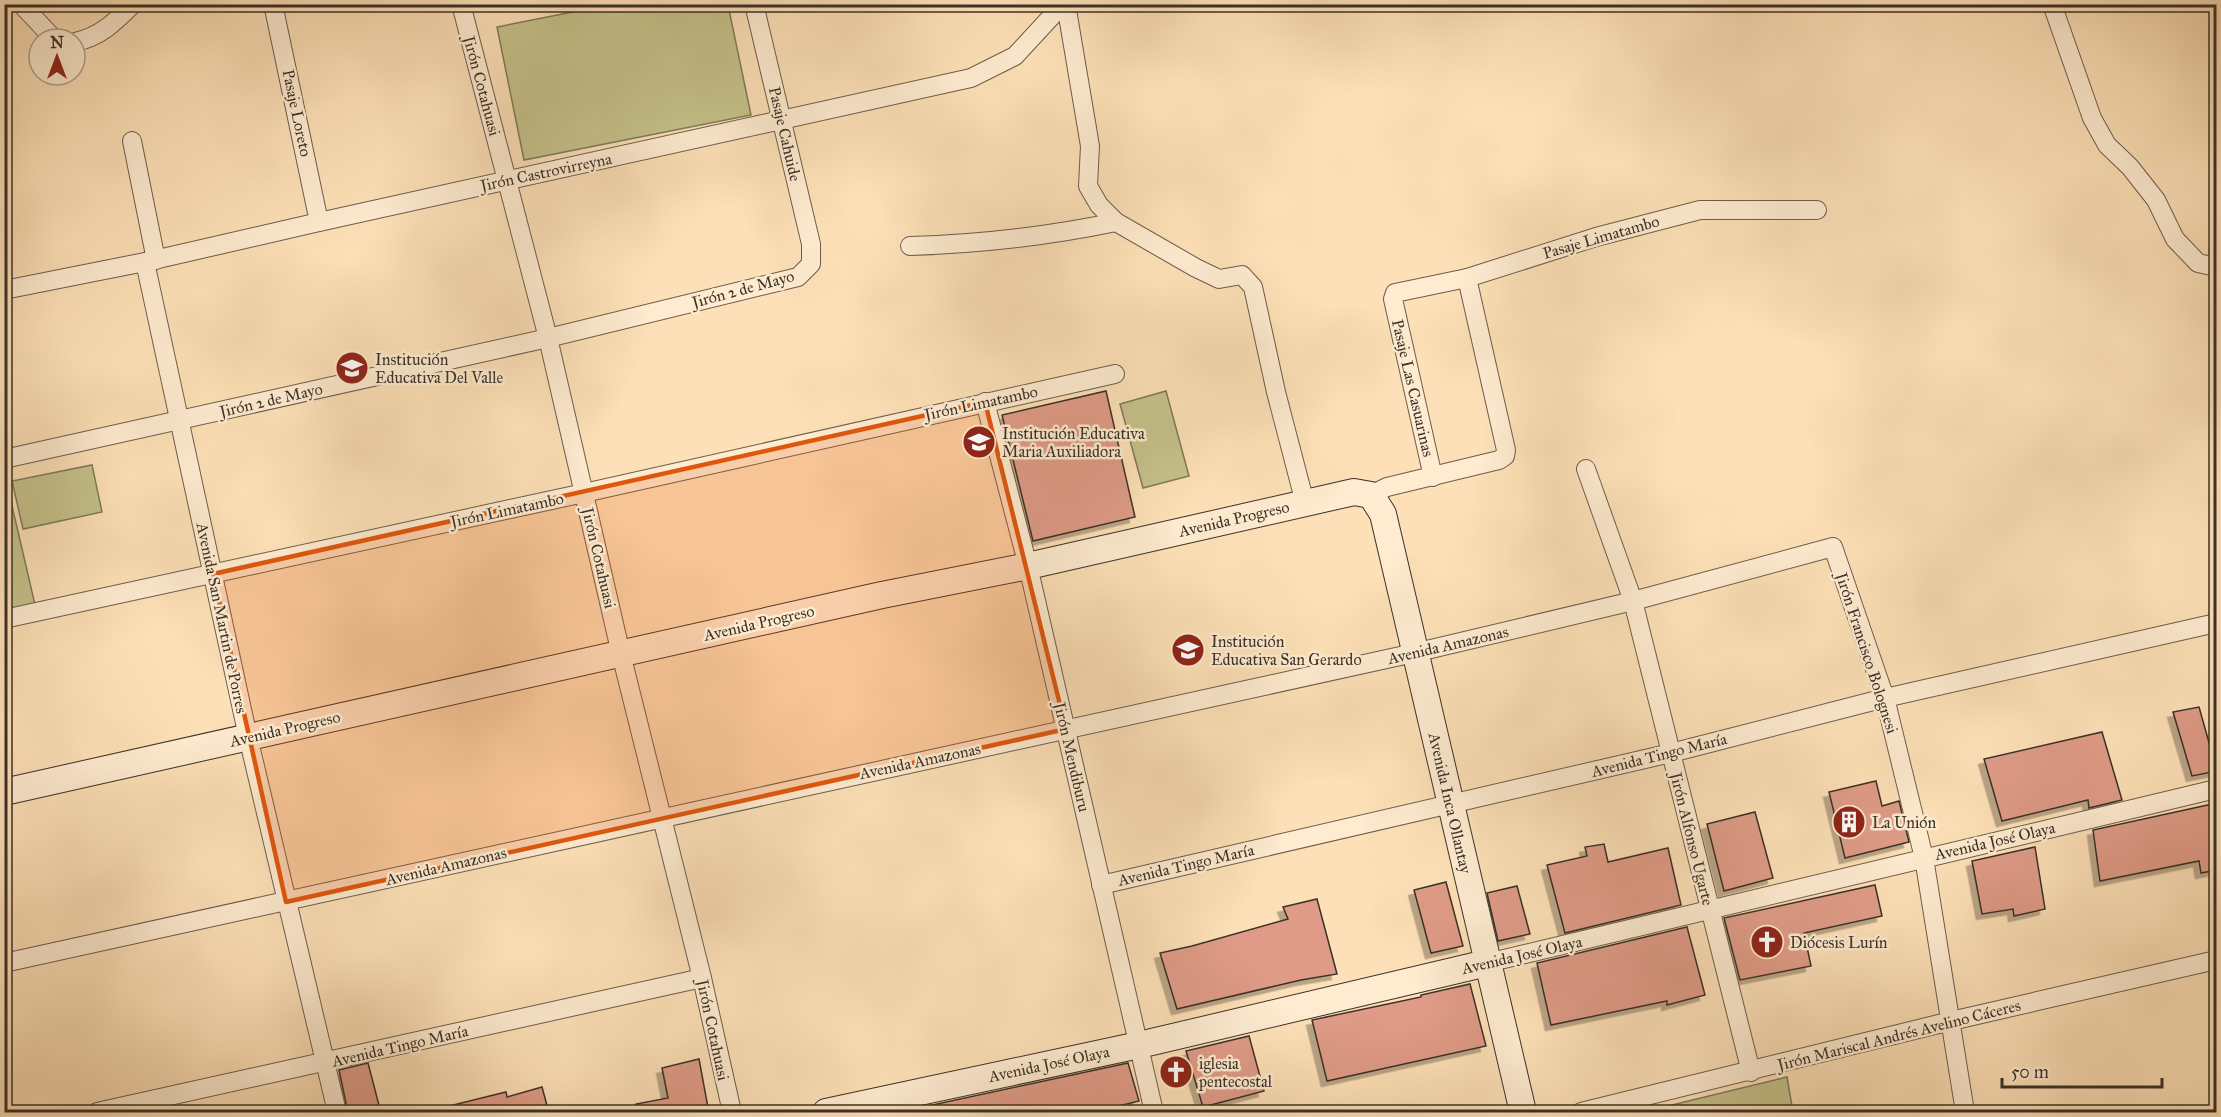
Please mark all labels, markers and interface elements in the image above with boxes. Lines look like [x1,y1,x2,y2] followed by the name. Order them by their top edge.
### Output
[27,27,87,87] north arrow
[458,32,505,139] street label: Jirón Cotahuasi
[50,33,64,52] text: N
[278,68,316,158] street label: Pasaje Loreto
[765,85,805,183] street label: Pasaje Cahuide
[477,149,614,197] street label: Jirón Castrovirreyna
[1541,211,1661,263] street label: Pasaje Limatambo
[688,266,797,313] street label: Jirón 2 de Mayo
[1388,317,1438,459] street label: Pasaje Las Casuarinas
[334,350,370,386] school or university icon: Institución Educativa Del Valle
[375,350,504,387] place label: Institución Educativa Del Valle
[216,379,325,423] street label: Jirón 2 de Mayo
[921,382,1040,426] street label: Jirón Limatambo
[961,424,997,460] school or university icon: Institución Educativa Maria Auxiliadora
[1002,424,1145,461] place label: Institución Educativa Maria Auxiliadora
[447,489,566,533] street label: Jirón Limatambo
[1176,497,1291,542] street label: Avenida Progreso
[577,504,620,611] street label: Jirón Cotahuasi
[192,520,252,715] street label: Avenida San Martin de Porres
[1830,568,1902,737] street label: Jirón Francisco Bolognesi
[701,601,816,646] street label: Avenida Progreso
[1385,622,1510,668] street label: Avenida Amazonas
[1170,632,1206,668] school or university icon: Institución Educativa San Gerardo
[1211,632,1362,669] place label: Institución Educativa San Gerardo
[1049,698,1094,814] street label: Jirón Mendiburu
[227,707,342,752] street label: Avenida Progreso
[1588,729,1729,782] street label: Avenida Tingo María
[1424,730,1476,876] street label: Avenida Inca Ollantay
[857,739,982,783] street label: Avenida Amazonas
[1665,769,1718,908] street label: Jirón Alfonso Ugarte
[1831,804,1867,840] building icon: La Unión
[1872,813,1936,832] place label: La Unión
[1932,818,2058,865] street label: Avenida José Olaya
[1115,840,1256,891] street label: Avenida Tingo María
[383,843,508,889] street label: Avenida Amazonas
[1749,924,1785,960] church icon: Diócesis Lurín
[1459,932,1585,979] street label: Avenida José Olaya
[1790,933,1888,952] place label: Diócesis Lurín
[692,976,733,1083] street label: Jirón Cotahuasi
[1774,996,2023,1076] street label: Jirón Mariscal Andrés Avelino Cáceres
[329,1021,470,1072] street label: Avenida Tingo María
[986,1042,1112,1087] street label: Avenida José Olaya
[2002,1051,2162,1089] scale bar
[1158,1054,1194,1090] church icon: iglesia pentecostal
[1198,1054,1273,1091] place label: iglesia pentecostal
[2011,1061,2049,1083] text: 50 m

